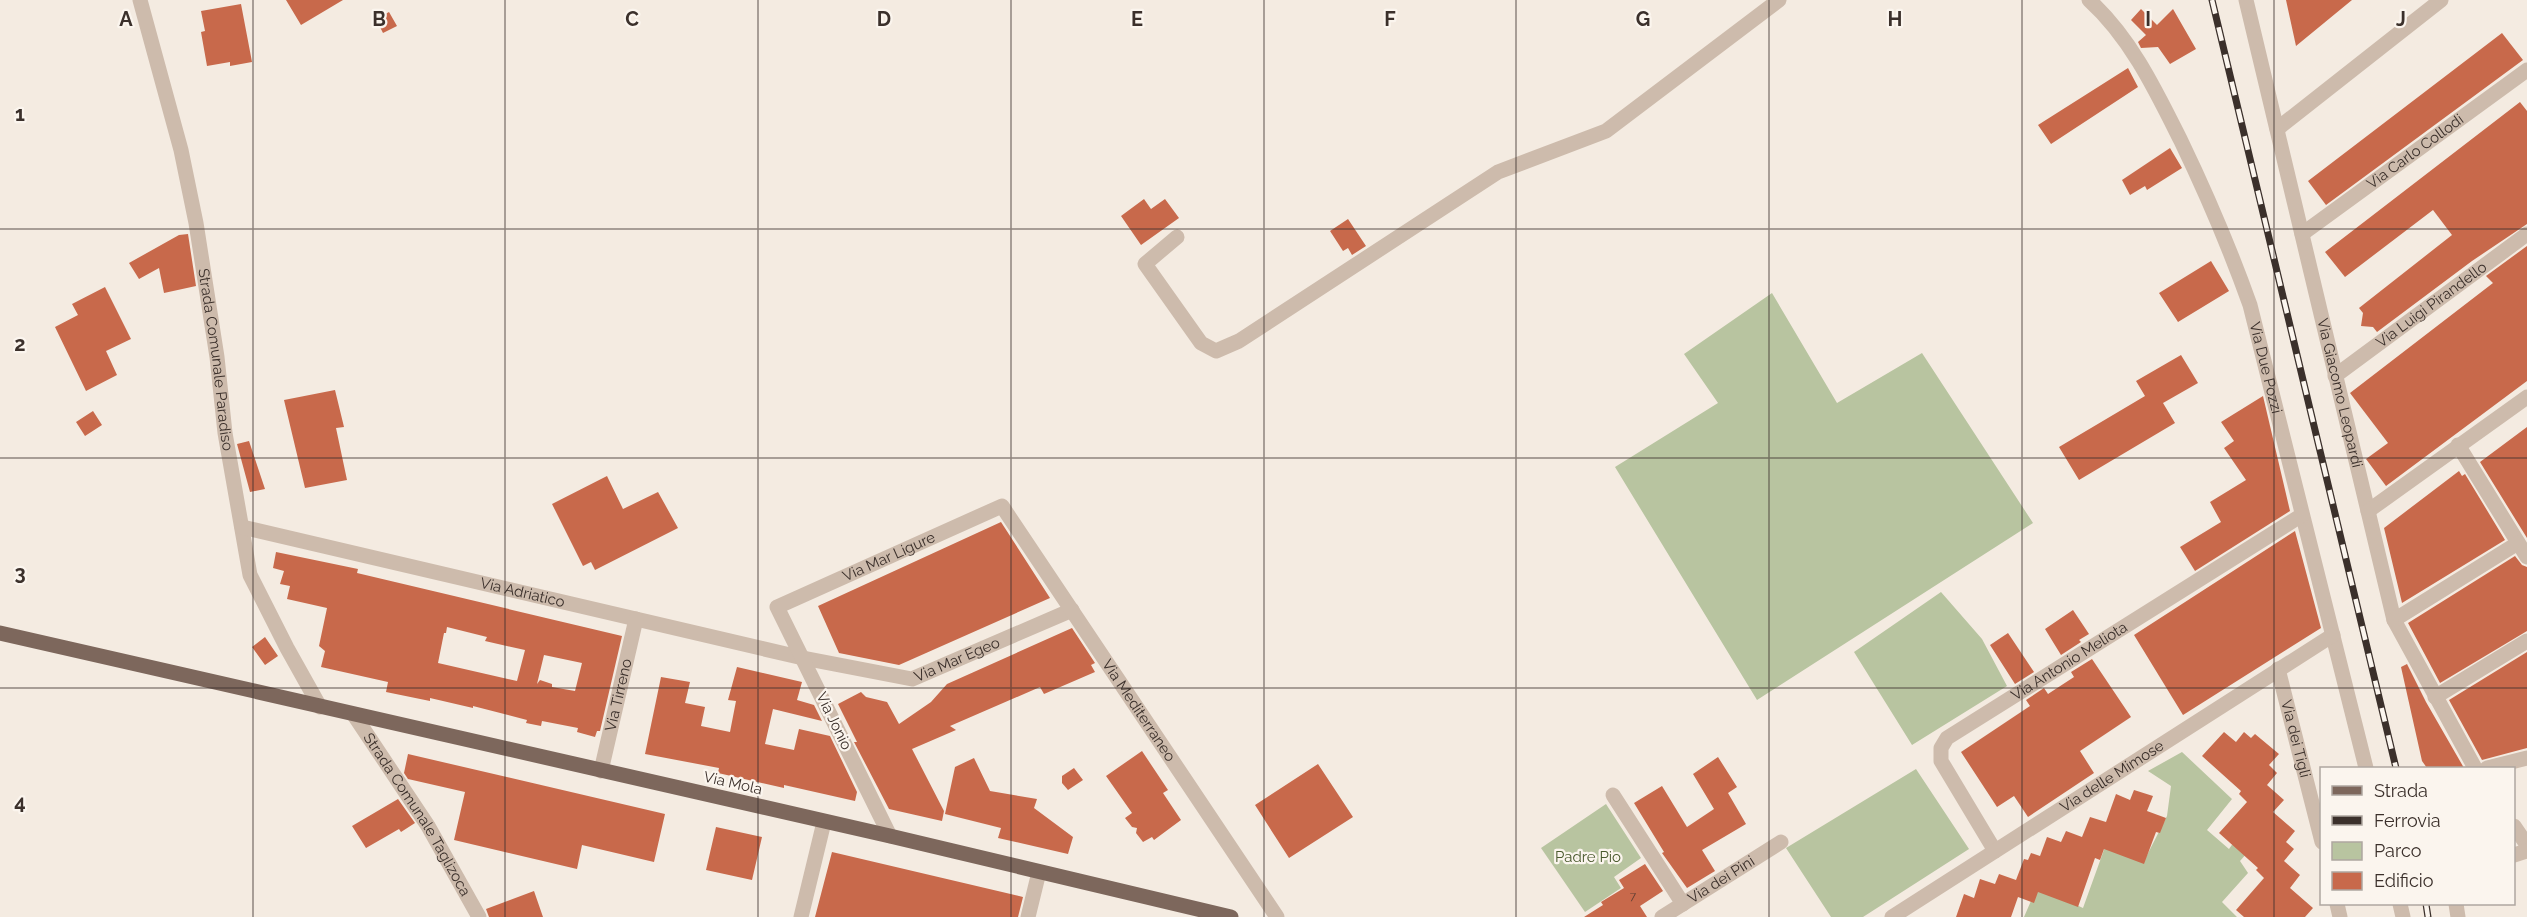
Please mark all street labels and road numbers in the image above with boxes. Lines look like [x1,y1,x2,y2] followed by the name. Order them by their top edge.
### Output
[2363,110,2467,193] street label: Via Carlo Collodi
[2373,258,2490,351] street label: Via Luigi Pirandello
[194,267,237,452] street label: Strada Comunale Paradiso
[2313,317,2366,469] street label: Via Giacomo Leopardi
[2246,320,2286,415] street label: Via Due Pozzi
[840,528,938,585] street label: Via Mar Ligure
[478,574,567,611] street label: Via Adriatico
[2008,618,2131,704] street label: Via Antonio Meliota
[911,633,1003,686] street label: Via Mar Egeo
[1098,656,1179,765] street label: Via Mediterraneo
[601,657,636,733] street label: Via Tirreno
[812,689,856,753] street label: Via Jonio
[2277,698,2314,779] street label: Via dei Tigli
[360,730,475,899] street label: Strada Comunale Taglizoca
[2057,736,2167,816] street label: Via delle Mimose
[702,768,764,798] street label: Via Mola
[1685,852,1758,907] street label: Via dei Pini

